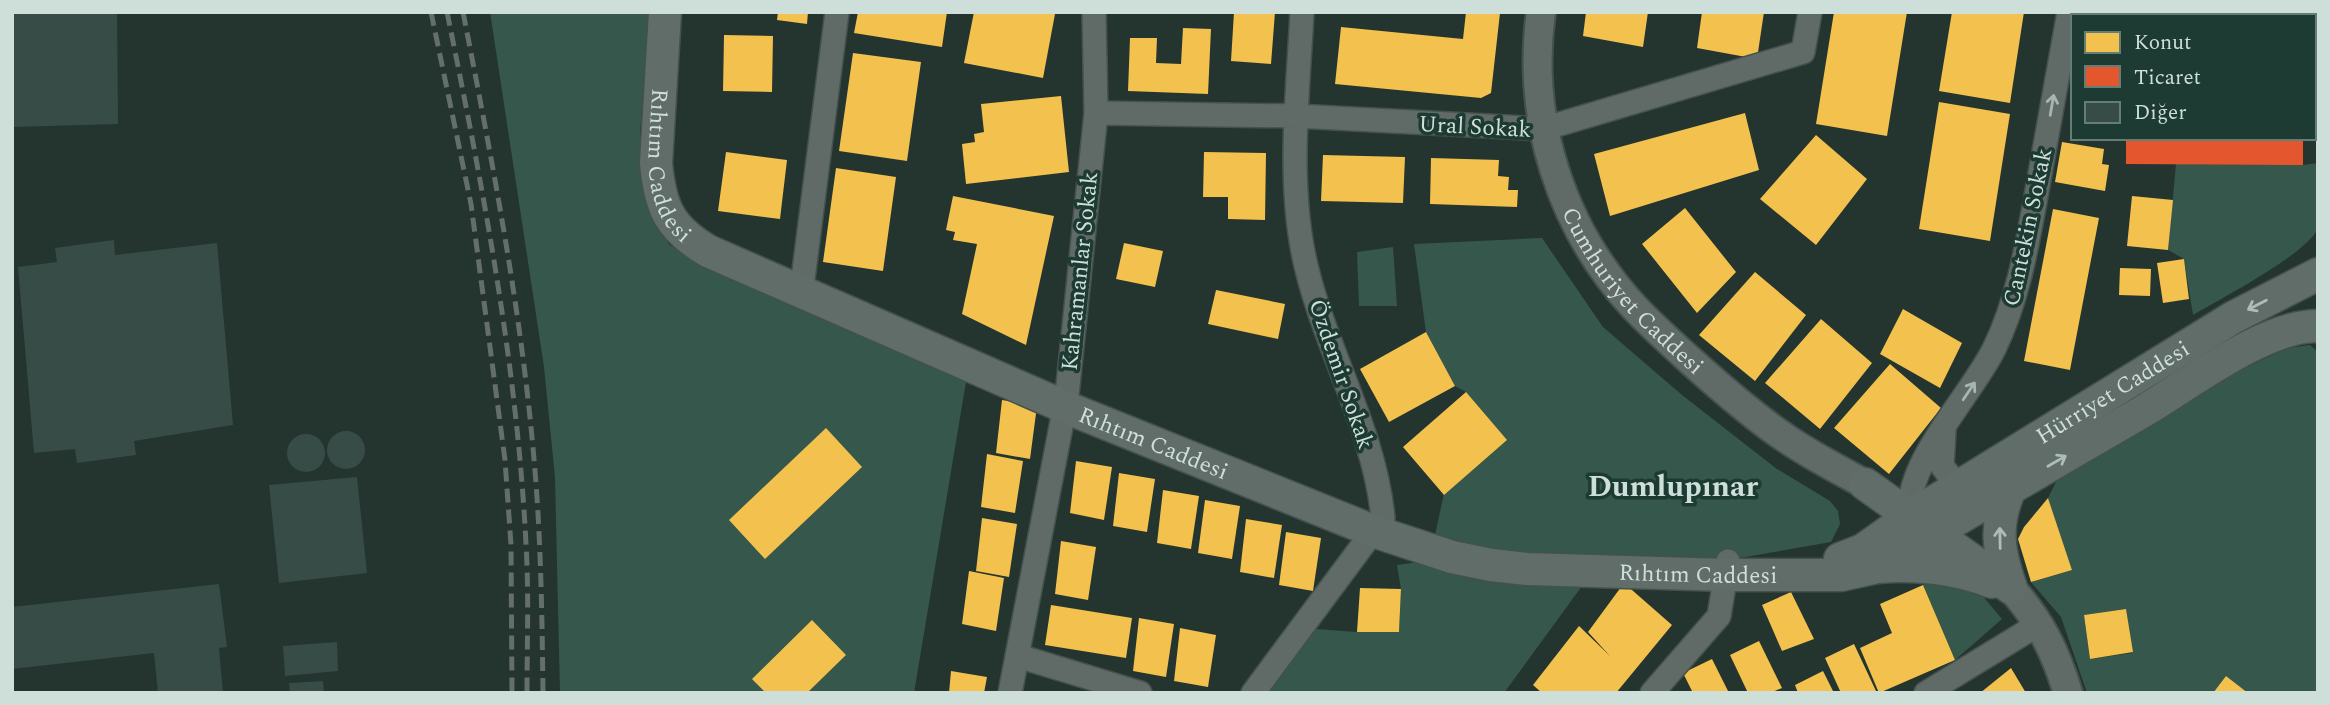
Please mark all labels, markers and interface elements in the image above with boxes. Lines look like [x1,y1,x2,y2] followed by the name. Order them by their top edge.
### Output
[2071,14,2316,140] legend
[2134,27,2191,59] text: Konut
[2134,62,2201,94] text: Ticaret
[637,87,699,252] street label: Rıhtım Caddesi
[2046,94,2060,117] one-way arrow
[2134,97,2187,129] text: Diğer
[1418,107,1532,148] street label: Ural Sokak
[1995,145,2062,310] street label: Cantekin Sokak
[1053,170,1108,372] street label: Kahramanlar Sokak
[1552,202,1711,384] street label: Cumhuriyet Caddesi
[1299,295,1383,454] street label: Özdemir Sokak
[2247,299,2268,312] one-way arrow
[2029,332,2197,454] street label: Hürriyet Caddesi
[1962,382,1976,402] one-way arrow
[1073,398,1233,490] street label: Rıhtım Caddesi
[2047,454,2067,468] one-way arrow
[1588,464,1759,510] district label: Dumlupınar
[1993,527,2006,550] one-way arrow
[1618,556,1777,594] street label: Rıhtım Caddesi

